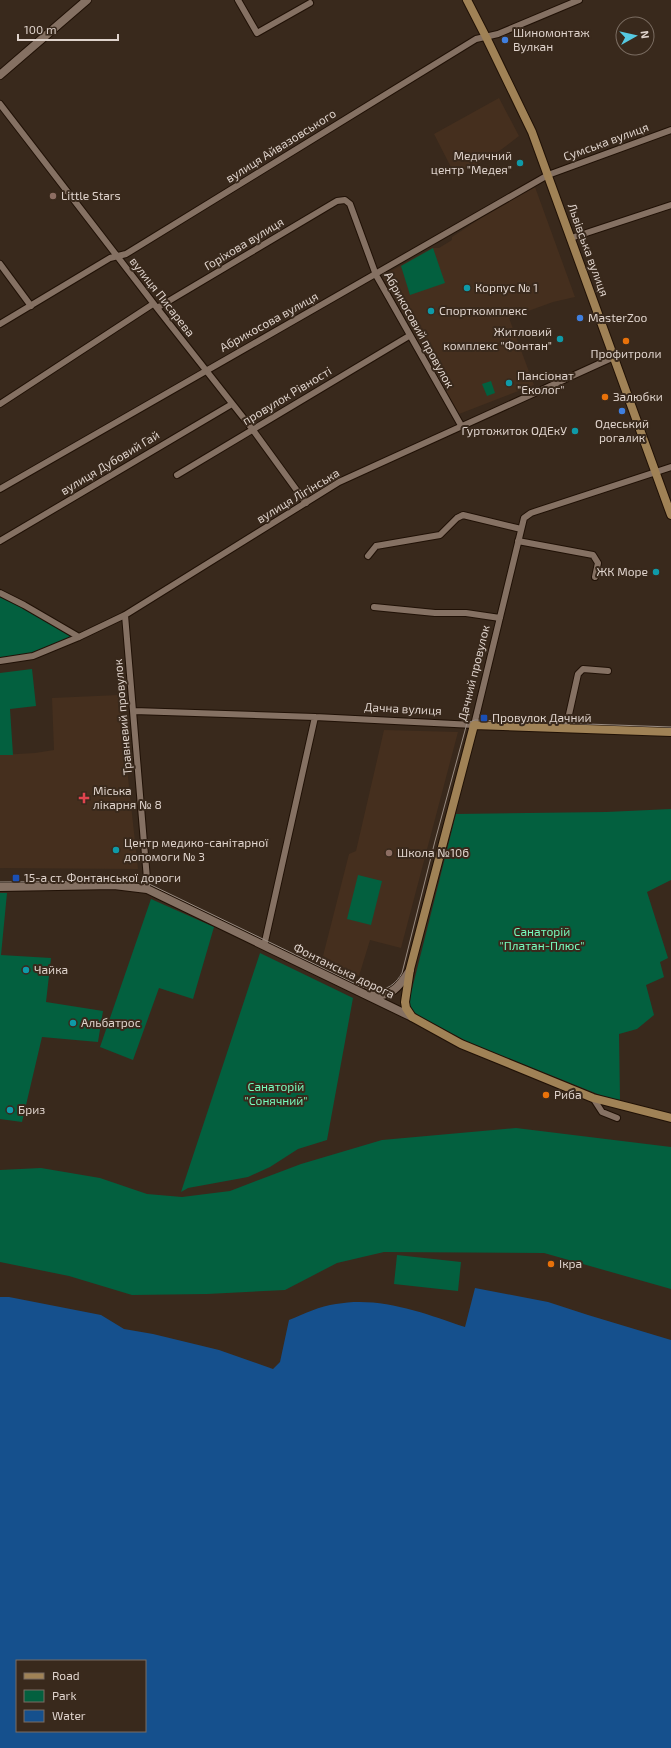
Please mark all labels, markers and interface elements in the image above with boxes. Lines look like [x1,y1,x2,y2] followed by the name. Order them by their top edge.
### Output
[18,16,118,42] scale bar
[615,16,655,56] north arrow
[24,22,56,36] text: 100 m
[513,25,590,54] place label: Шиномонтаж Вулкан
[638,30,652,39] text: N
[500,35,510,45] marker: Шиномонтаж Вулкан
[223,105,339,186] street label: вулиця Айвазовського
[561,119,651,164] street label: Сумська вулиця
[431,148,512,176] place label: Медичний центр "Медея"
[515,158,525,168] marker: Медичний центр "Медея"
[61,188,121,202] place label: Little Stars
[48,191,58,201] marker: Little Stars
[565,201,612,298] street label: Львівська вулиця
[201,214,286,273] street label: Горіхова вулиця
[127,254,198,340] street label: вулиця Писарева
[381,269,458,391] street label: Абрикосовий провулок
[475,280,538,295] place label: Корпус № 1
[462,283,472,293] marker: Корпус № 1
[217,288,321,355] street label: Абрикосова вулиця
[439,303,527,317] place label: Спорткомплекс
[426,306,436,316] marker: Спорткомплекс
[588,310,648,324] place label: MasterZoo
[575,313,585,323] marker: MasterZoo
[443,324,552,352] place label: Житловий комплекс "Фонтан"
[555,334,565,344] marker: Житловий комплекс "Фонтан"
[621,336,631,346] marker: Профитроли
[591,346,661,360] place label: Профитроли
[239,363,334,428] street label: провулок Рівності
[517,368,574,396] place label: Пансіонат "Еколог"
[504,378,514,388] marker: Пансіонат "Еколог"
[613,389,663,403] place label: Залюбки
[600,392,610,402] marker: Залюбки
[617,406,627,416] marker: Одеський рогалик
[595,416,649,444] place label: Одеський рогалик
[462,423,567,438] place label: Гуртожиток ОДЕкУ
[570,426,580,436] marker: Гуртожиток ОДЕкУ
[57,427,162,498] street label: вулиця Дубовий Гай
[254,465,342,526] street label: вулиця Лігінська
[596,564,648,578] place label: ЖК Море
[651,567,661,577] marker: ЖК Море
[454,623,493,722] street label: Дачний провулок
[110,658,135,776] street label: Травневий провулок
[364,699,442,718] street label: Дачна вулиця
[492,710,592,725] place label: Провулок Дачний
[479,713,489,723] marker: Провулок Дачний
[93,783,162,811] place label: Міська лікарня № 8
[78,792,90,804] marker: Міська лікарня № 8
[124,835,269,863] place label: Центр медико-санітарної допомоги № 3
[111,845,121,855] marker: Центр медико-санітарної допомоги № 3
[397,845,469,859] place label: Школа №106
[384,848,394,858] marker: Школа №106
[24,870,181,884] place label: 15-а ст. Фонтанської дороги
[11,873,21,883] marker: 15-а ст. Фонтанської дороги
[500,924,584,952] park label: Санаторій "Платан-Плюс"
[292,940,397,1001] street label: Фонтанська дорога
[34,962,68,976] place label: Чайка
[21,965,31,975] marker: Чайка
[81,1015,141,1029] place label: Альбатрос
[68,1018,78,1028] marker: Альбатрос
[245,1079,307,1107] park label: Санаторій "Сонячний"
[554,1087,582,1101] place label: Риба
[541,1090,551,1100] marker: Риба
[18,1102,45,1116] place label: Бриз
[5,1105,15,1115] marker: Бриз
[559,1256,582,1270] place label: Ікра
[546,1259,556,1269] marker: Ікра
[16,1660,146,1732] legend
[52,1668,80,1682] text: Road
[52,1688,77,1702] text: Park
[52,1708,86,1722] text: Water

